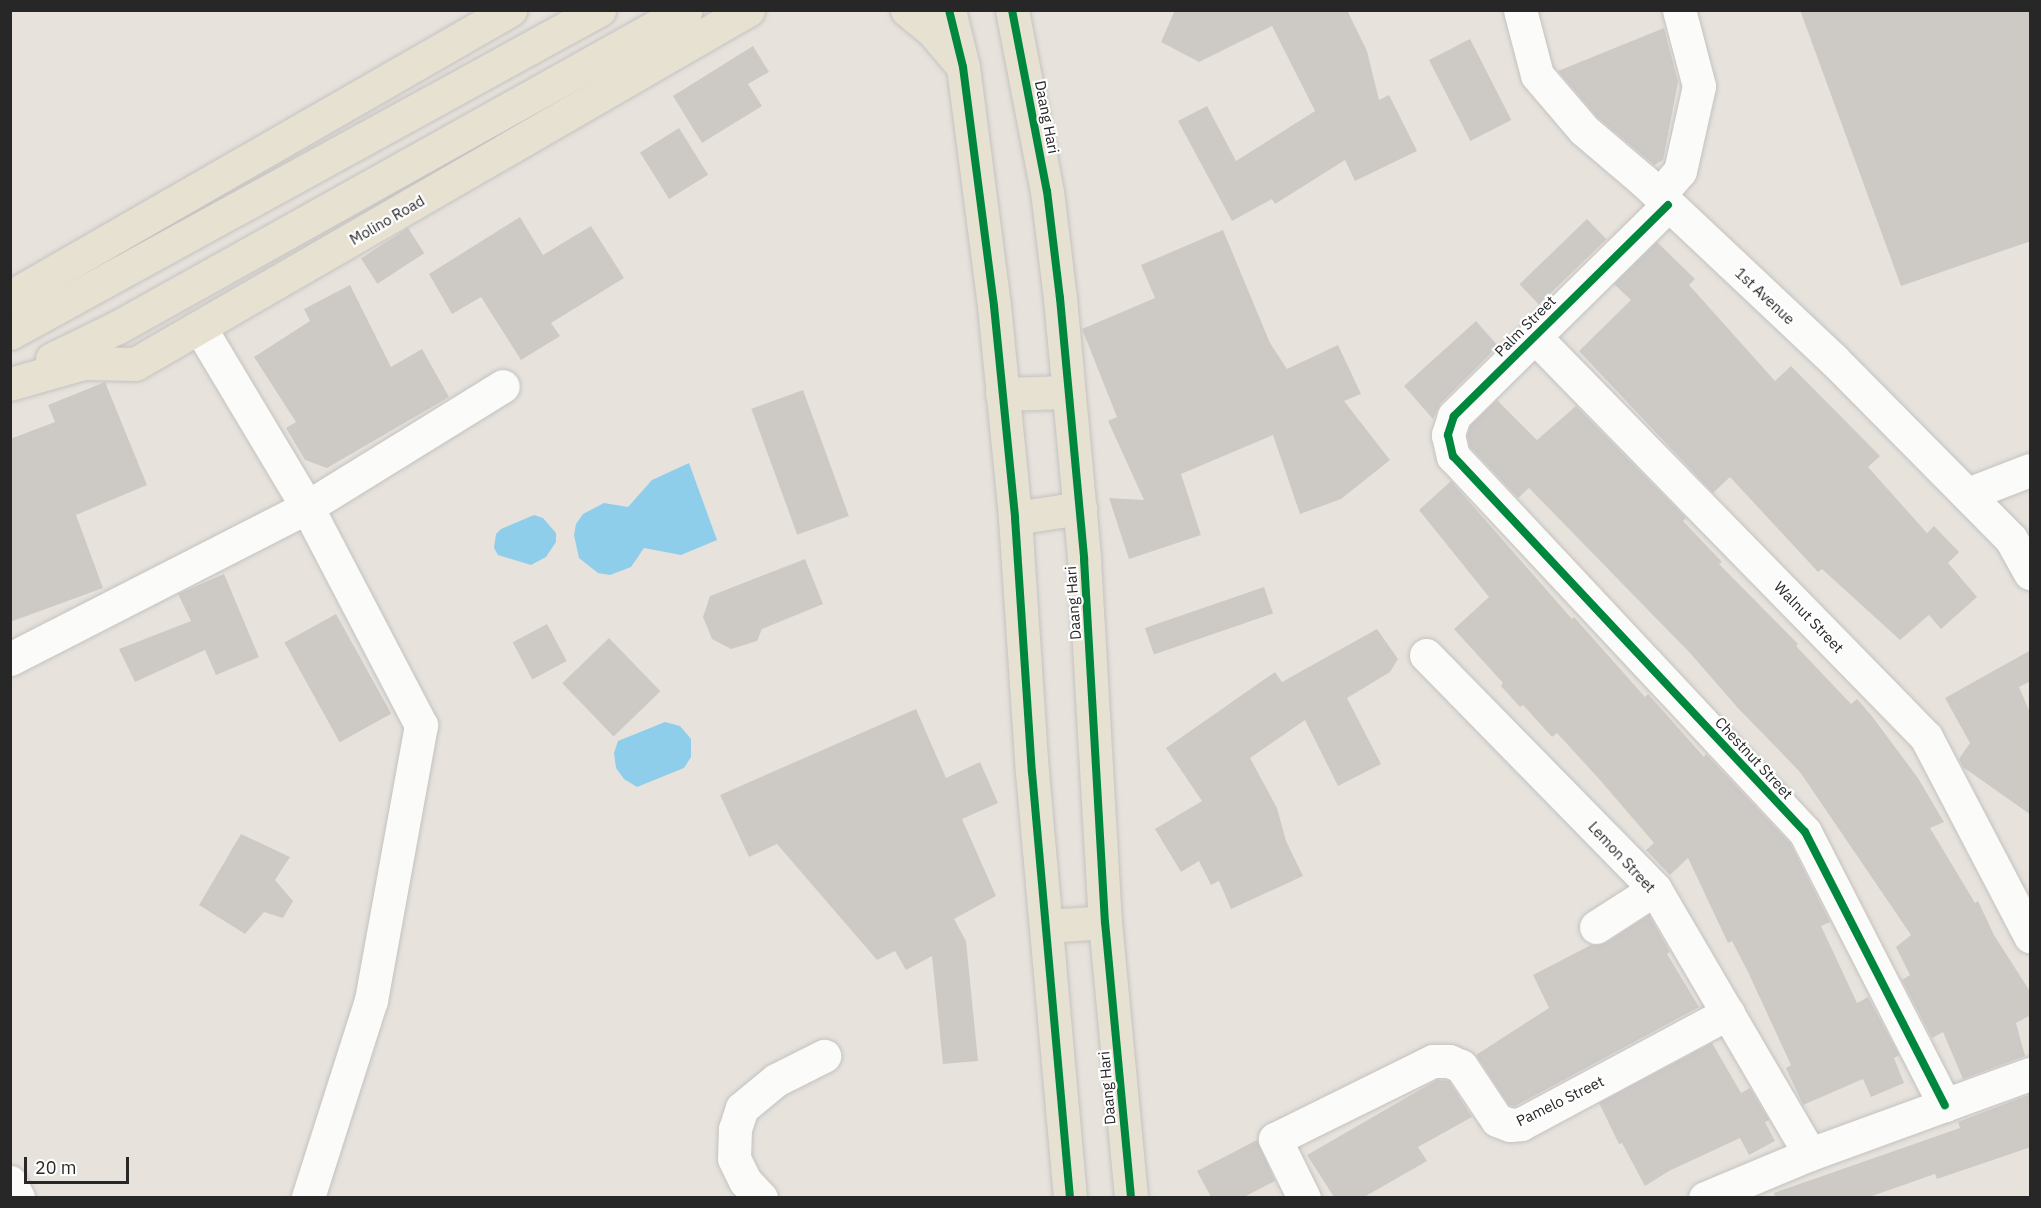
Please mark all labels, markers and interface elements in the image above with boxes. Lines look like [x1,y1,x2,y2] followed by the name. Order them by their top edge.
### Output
[1031,79,1063,155] street label: Daang Hari
[346,191,428,249] street label: Molino Road
[1731,264,1799,328] street label: 1st Avenue
[1491,292,1559,360] street label: Palm Street
[1061,565,1085,641] street label: Daang Hari
[1770,578,1848,656] street label: Walnut Street
[1711,713,1797,803] street label: Chestnut Street
[1585,818,1659,896] street label: Lemon Street
[1095,1050,1119,1126] street label: Daang Hari
[1513,1072,1607,1130] street label: Pamelo Street
[27,1145,132,1183] scale bar
[35,1156,77,1179] text: 20 m

